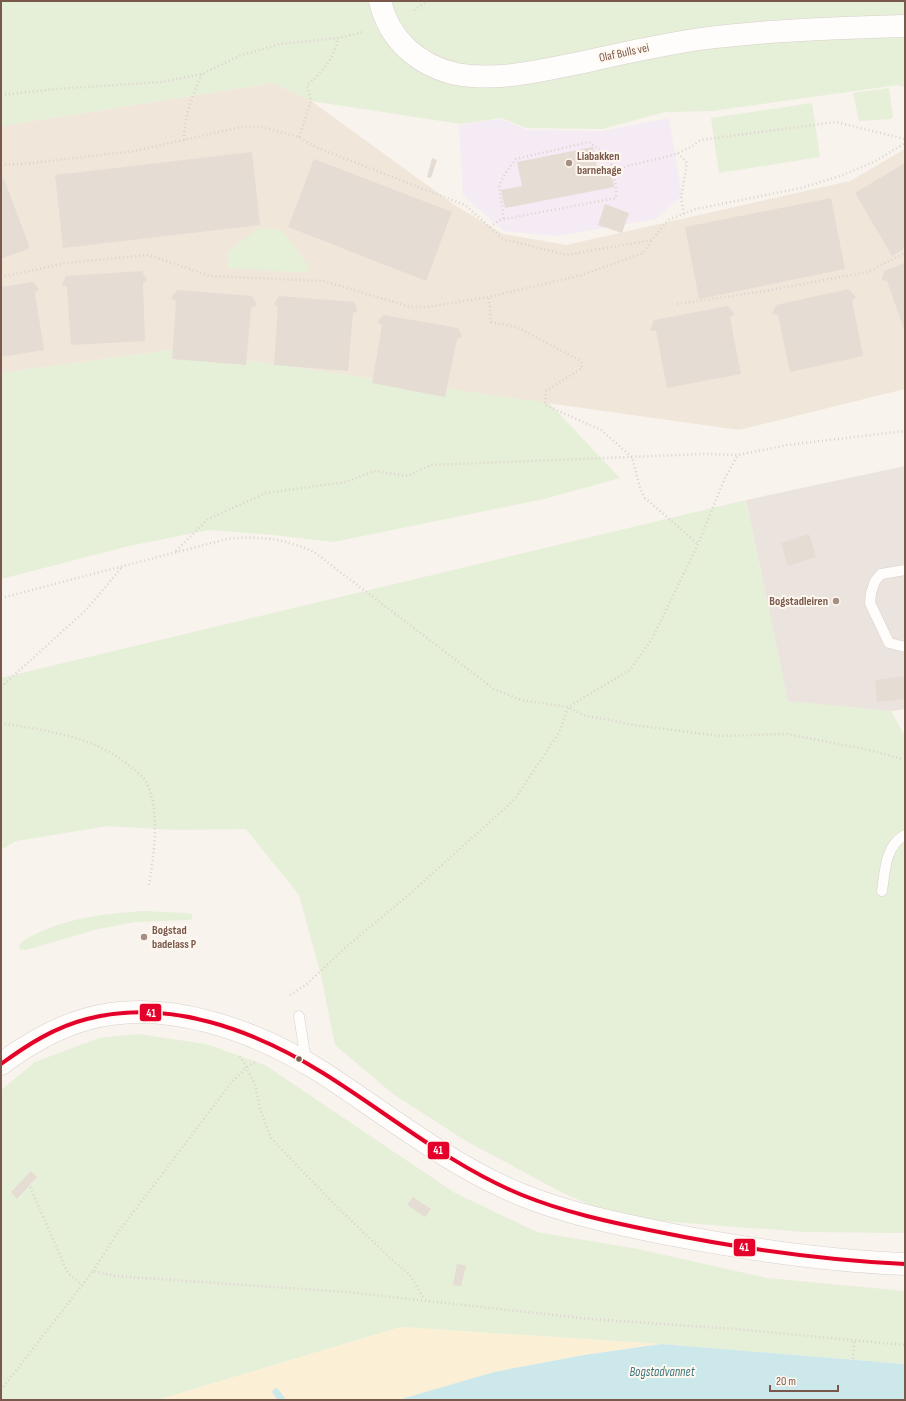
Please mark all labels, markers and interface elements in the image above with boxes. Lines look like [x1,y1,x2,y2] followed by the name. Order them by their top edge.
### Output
[598,40,650,66] street label: Olaf Bulls vei
[577,149,622,178] place label: Liabakken barnehage
[564,158,574,168] marker: Liabakken barnehage
[769,594,828,609] place label: Bogstadleiren
[831,596,841,606] marker: Bogstadleiren
[152,923,197,952] place label: Bogstad badelass P
[139,932,149,942] marker: Bogstad badelass P
[139,1003,162,1022] line badge: 41
[146,1007,156,1020] text: 41
[294,1054,304,1064] unlabelled marker
[427,1141,450,1160] line badge: 41
[433,1144,443,1157] text: 41
[733,1238,756,1257] line badge: 41
[739,1241,749,1254] text: 41
[629,1364,696,1380] water label: Bogstadvannet
[770,1367,838,1393] scale bar
[776,1374,796,1389] text: 20 m

